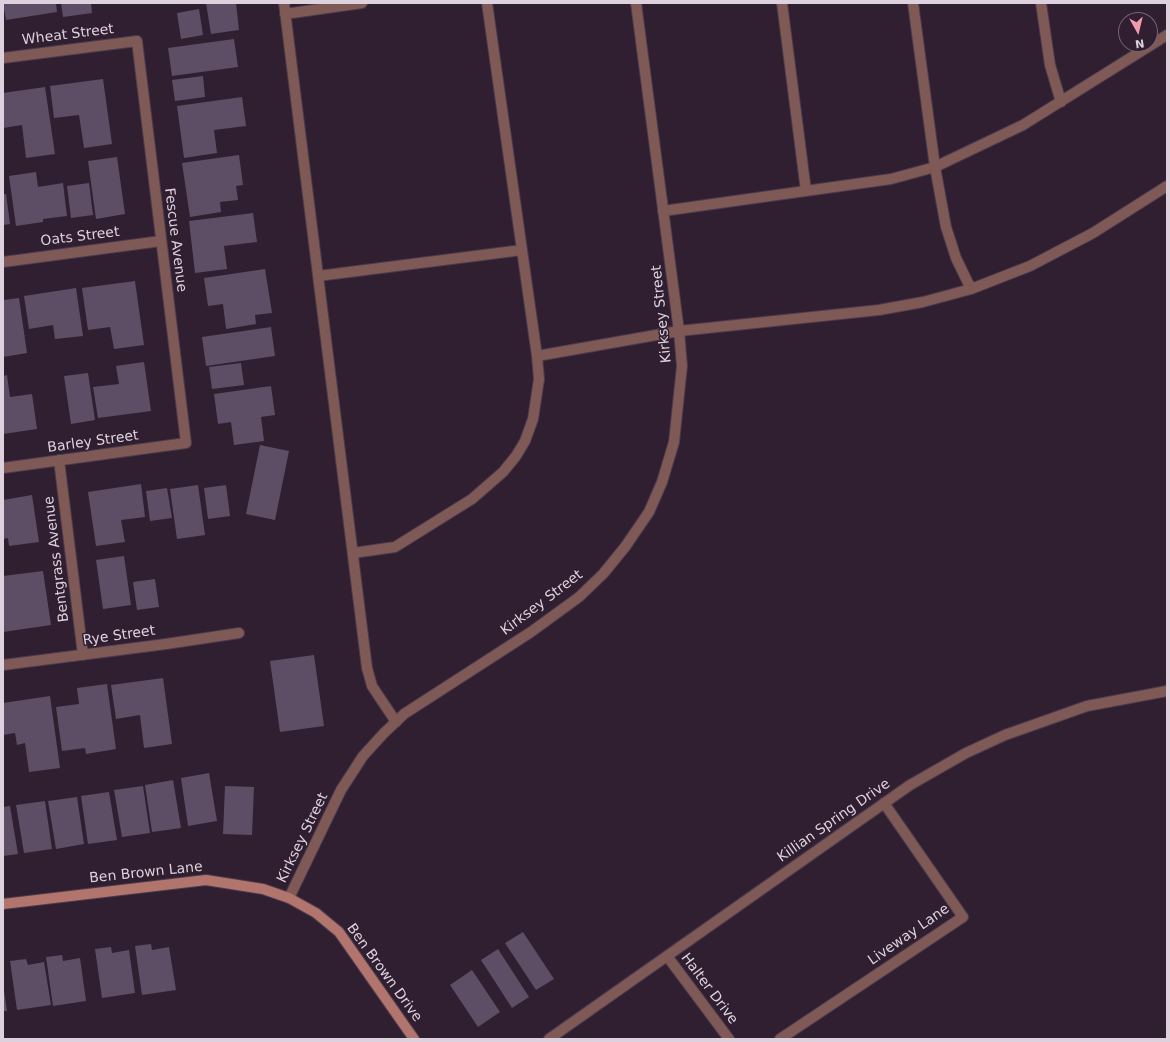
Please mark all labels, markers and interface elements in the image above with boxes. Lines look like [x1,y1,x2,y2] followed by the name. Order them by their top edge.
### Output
[1118,12,1158,52] north arrow
[21,21,115,49] street label: Wheat Street
[1134,36,1145,50] text: N
[160,187,190,293] street label: Fescue Avenue
[40,224,120,250] street label: Oats Street
[649,264,675,364] street label: Kirksey Street
[46,427,140,457] street label: Barley Street
[41,495,73,623] street label: Bentgrass Avenue
[498,567,586,639] street label: Kirksey Street
[82,623,156,649] street label: Rye Street
[774,776,894,866] street label: Killian Spring Drive
[274,790,332,886] street label: Kirksey Street
[89,859,203,887] street label: Ben Brown Lane
[865,901,953,969] street label: Liveway Lane
[343,921,425,1025] street label: Ben Brown Drive
[677,950,741,1028] street label: Halter Drive

